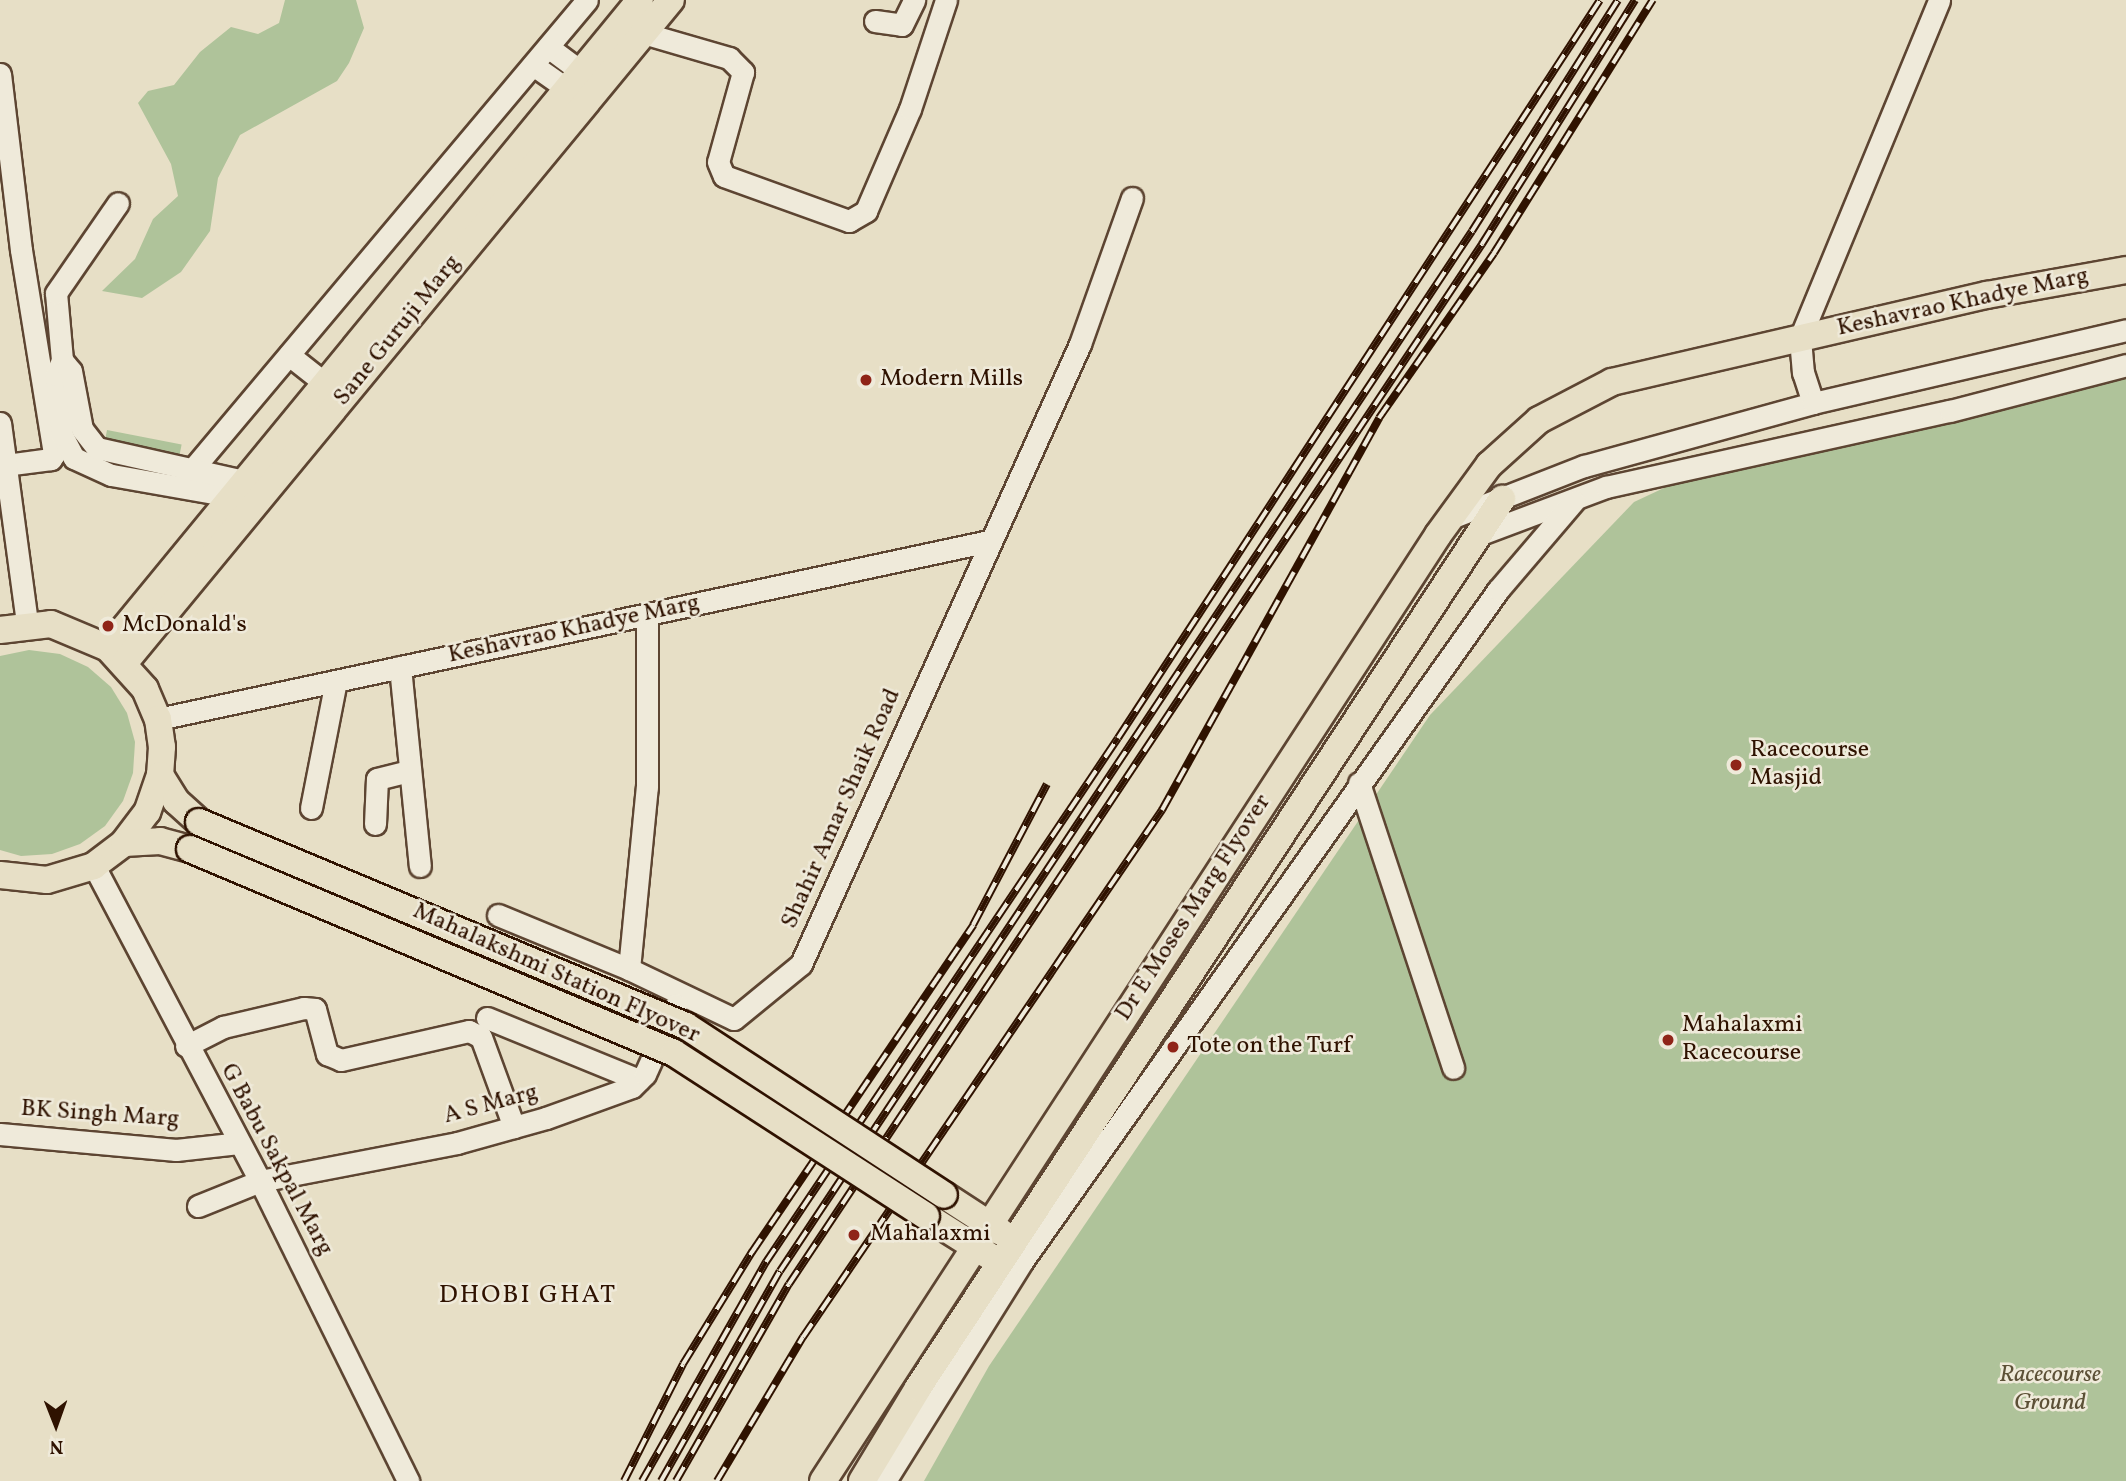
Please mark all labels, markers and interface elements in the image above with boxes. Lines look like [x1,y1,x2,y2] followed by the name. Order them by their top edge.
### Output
[328,250,468,412] street label: Sane Guruji Marg
[1835,262,2091,344] street label: Keshavrao Khadye Marg
[880,366,1023,394] place label: Modern Mills
[858,372,874,388] marker: Modern Mills
[446,589,702,671] street label: Keshavrao Khadye Marg
[122,612,247,640] place label: McDonald's
[100,618,116,634] marker: McDonald's
[776,685,908,933] street label: Shahir Amar Shaik Road
[1750,737,1869,793] place label: Racecourse Masjid
[1728,757,1744,773] marker: Racecourse Masjid
[1110,789,1278,1027] street label: Dr E Moses Marg Flyover
[408,898,704,1050] street label: Mahalakshmi Station Flyover
[1682,1012,1802,1068] place label: Mahalaxmi Racecourse
[1660,1032,1676,1048] marker: Mahalaxmi Racecourse
[1187,1033,1352,1061] place label: Tote on the Turf
[1165,1039,1181,1055] marker: Tote on the Turf
[213,1059,339,1261] street label: G Babu Sakpal Marg
[441,1079,541,1131] street label: A S Marg
[20,1095,180,1135] street label: BK Singh Marg
[870,1221,990,1249] place label: Mahalaxmi
[844,1225,864,1245] marker: Mahalaxmi
[440,1280,616,1312] district label: DHOBI GHAT
[1999,1362,2101,1418] park label: Racecourse Ground
[21,1390,91,1460] north arrow
[49,1433,63,1459] text: N

